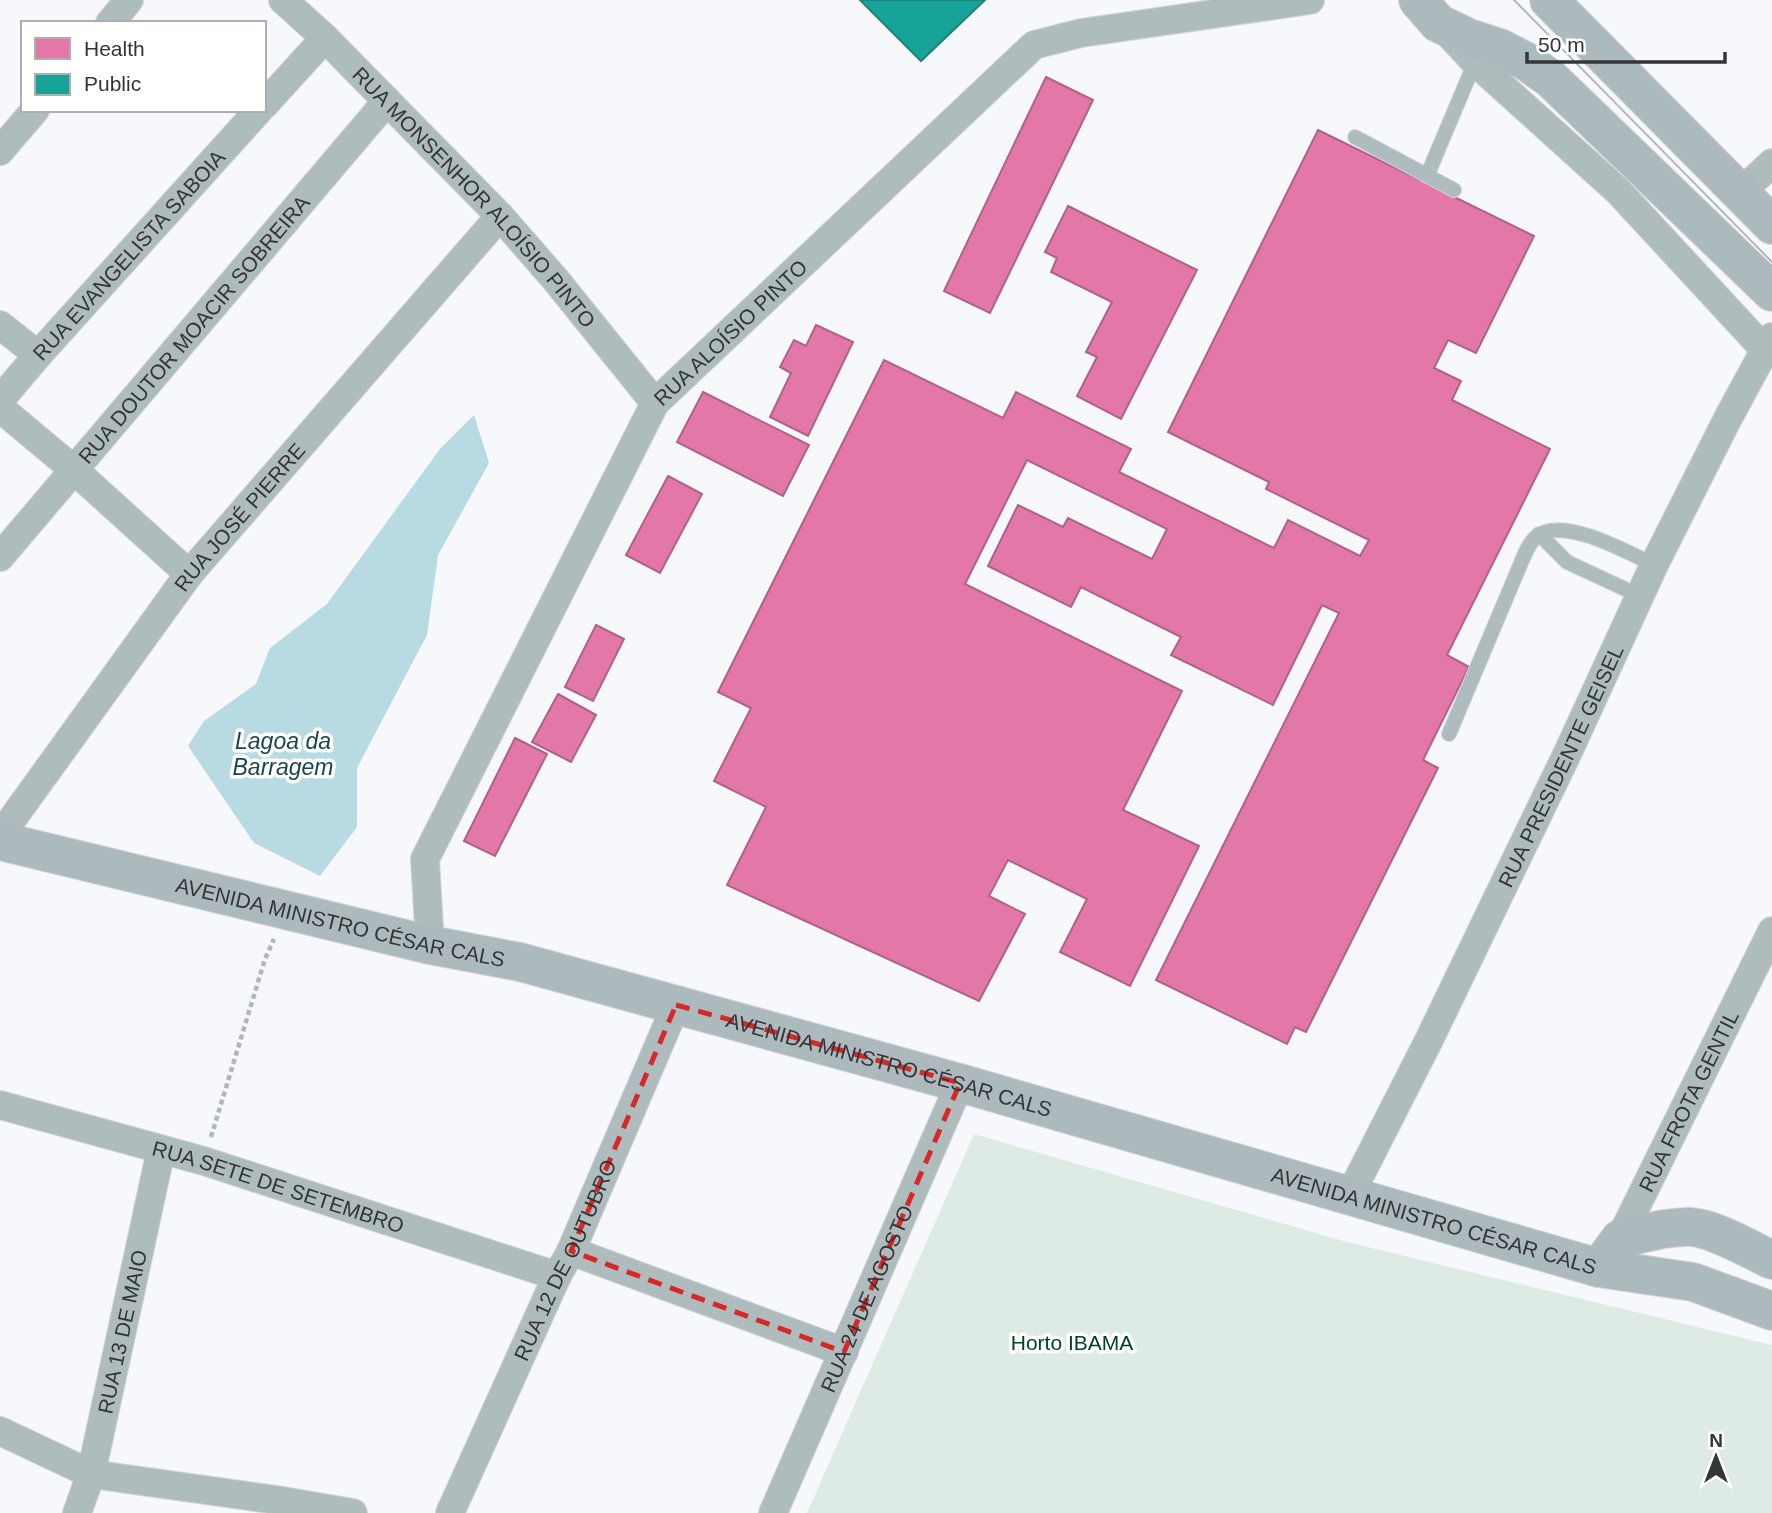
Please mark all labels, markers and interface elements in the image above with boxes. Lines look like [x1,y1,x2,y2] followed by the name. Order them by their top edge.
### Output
[21,21,266,112] legend
[1527,21,1725,65] scale bar
[1538,33,1585,56] text: 50 m
[84,37,145,60] text: Health
[348,62,601,332] street label: RUA MONSENHOR ALOÍSIO PINTO
[84,72,141,95] text: Public
[28,145,229,364] street label: RUA EVANGELISTA SABOIA
[73,190,314,468] street label: RUA DOUTOR MOACIR SOBREIRA
[649,255,811,410] street label: RUA ALOÍSIO PINTO
[169,438,309,595] street label: RUA JOSÉ PIERRE
[1493,641,1627,891] street label: RUA PRESIDENTE GEISEL
[233,728,333,780] water label: Lagoa da Barragem
[174,872,507,970] street label: AVENIDA MINISTRO CÉSAR CALS
[1634,1006,1743,1195] street label: RUA FROTA GENTIL
[724,1008,1055,1121] street label: AVENIDA MINISTRO CÉSAR CALS
[150,1136,407,1237] street label: RUA SETE DE SETEMBRO
[509,1156,620,1364] street label: RUA 12 DE OUTUBRO
[1269,1162,1599,1278] street label: AVENIDA MINISTRO CÉSAR CALS
[816,1201,917,1395] street label: RUA 24 DE AGOSTO
[93,1248,151,1416] street label: RUA 13 DE MAIO
[1011,1331,1133,1354] park label: Horto IBAMA
[1681,1422,1751,1492] north arrow
[1709,1430,1723,1451] text: N

